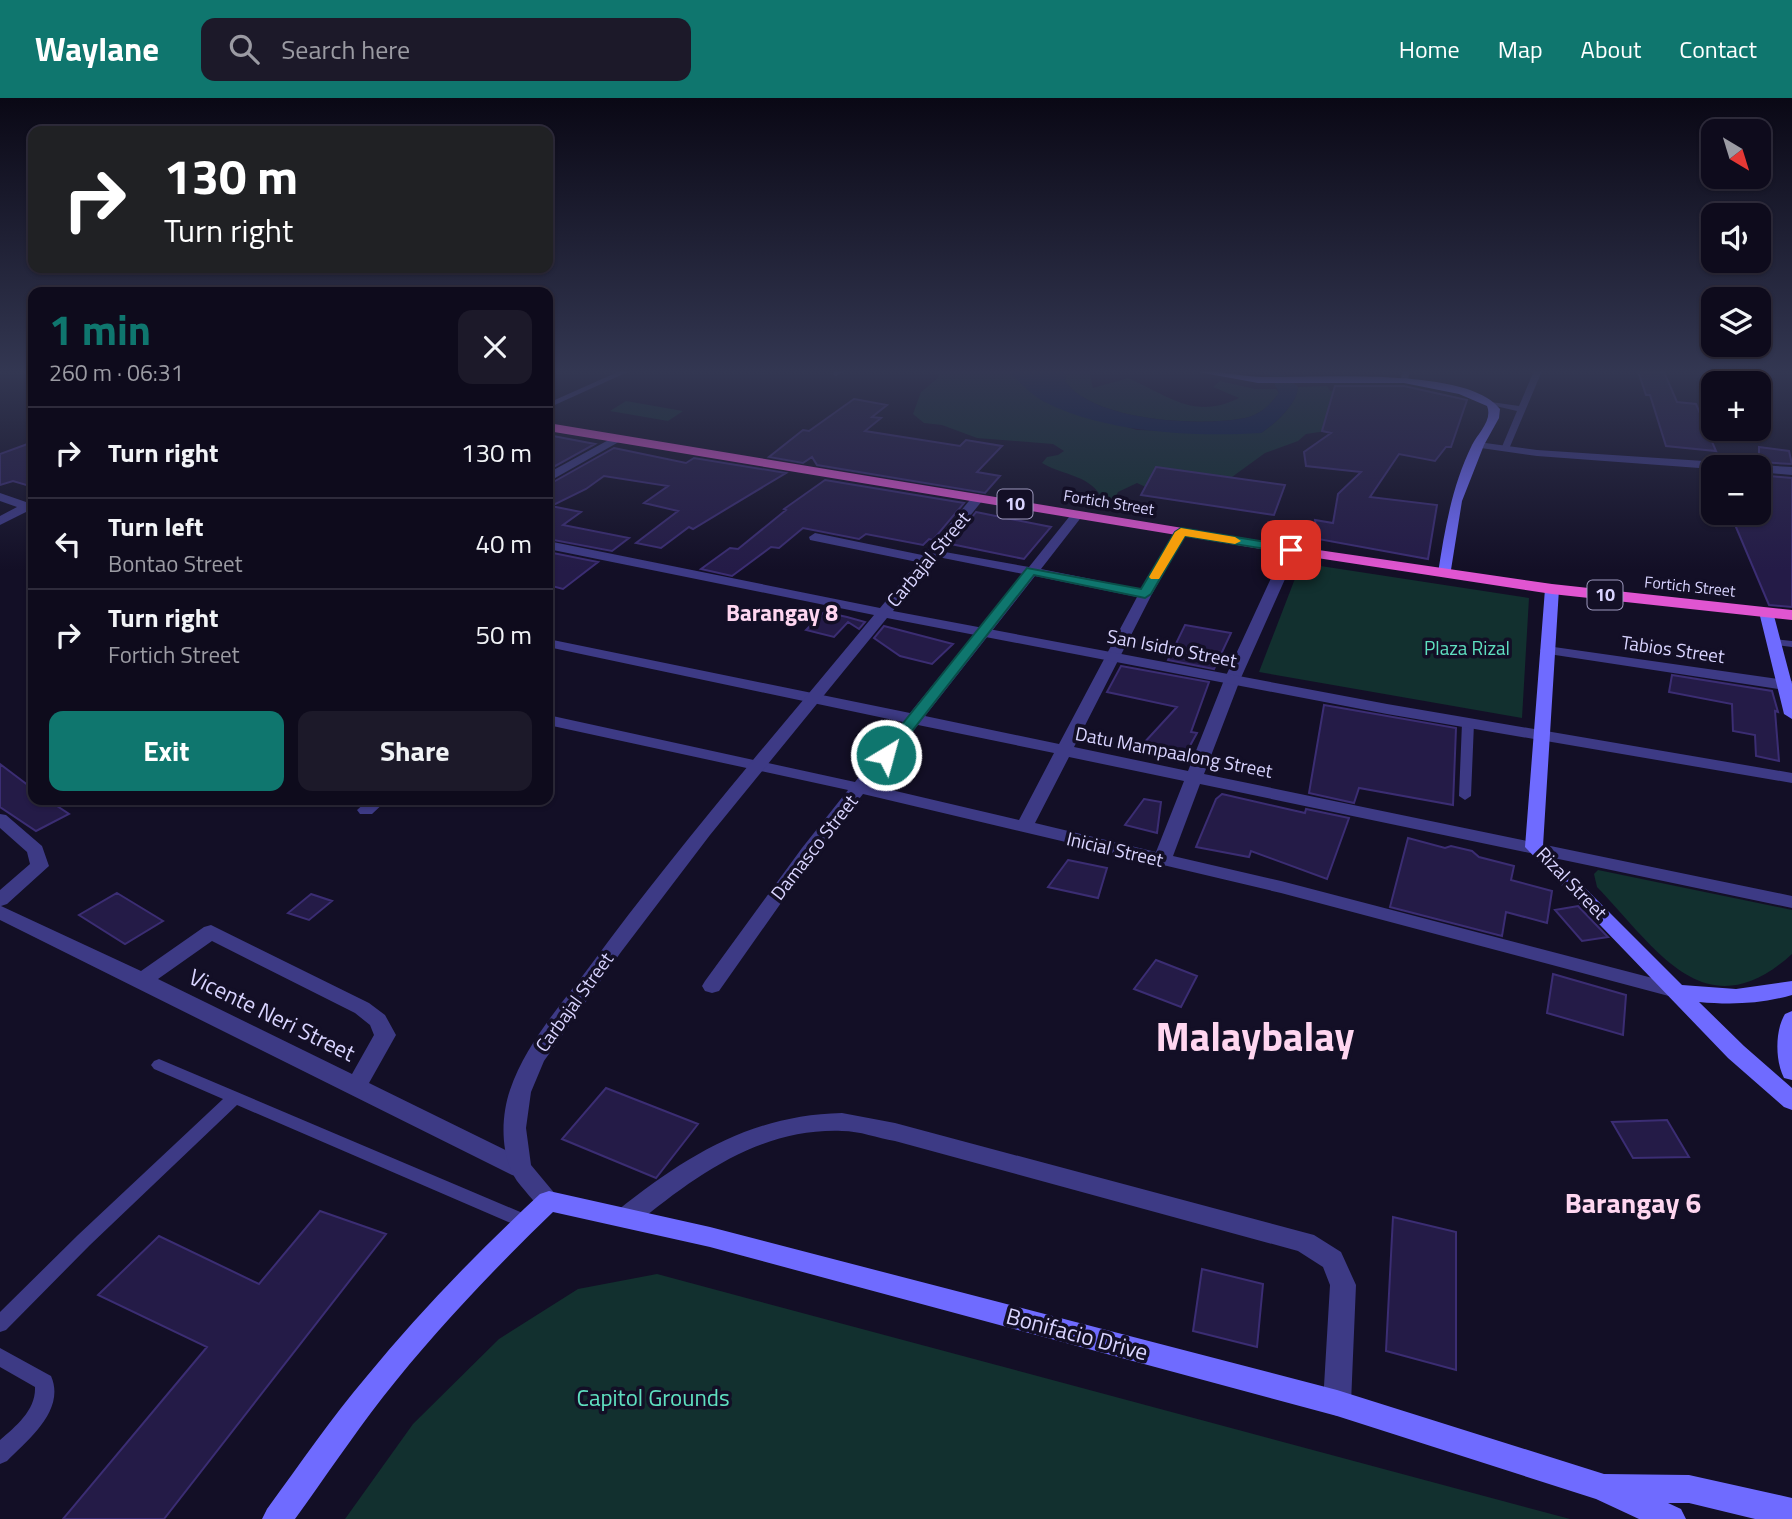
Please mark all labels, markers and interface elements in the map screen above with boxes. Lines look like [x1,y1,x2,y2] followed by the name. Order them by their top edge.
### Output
[201,18,691,81] search box
[35,24,159,74] text: Waylane
[225,30,263,68] icon: search
[281,30,410,69] text: Search here
[1399,31,1460,67] text: Home
[1498,31,1543,67] text: Map
[1581,31,1641,67] text: About
[1679,31,1757,67] text: Contact
[1701,119,1771,189] north arrow
[1701,119,1771,525] map controls
[164,138,298,213] text: 130 m
[49,154,140,245] icon: right
[1701,203,1771,273] button: sound
[164,206,293,254] text: Turn right
[1701,287,1771,357] button: layers
[49,297,151,361] text: 1 min
[458,310,532,384] button: close
[49,355,184,390] text: 260 m · 06:31
[1701,371,1771,441] button: +
[108,433,219,472] text: Turn right
[461,433,532,472] text: 130 m
[49,434,87,472] icon: right
[1701,455,1771,525] button: −
[1062,483,1156,521] street label: Fortich Street
[998,490,1032,518] road number: 10
[879,504,977,613] street label: Carbajal Street
[108,507,203,546] text: Turn left
[1261,520,1321,580] pin
[475,524,532,563] text: 40 m
[49,525,87,563] icon: left
[1272,531,1310,569] icon: arrive
[108,546,243,581] text: Bontao Street
[1643,569,1737,603] street label: Fortich Street
[1588,580,1622,610] road number: 10
[726,595,838,630] district label: Barangay 8
[108,598,219,637] text: Turn right
[475,615,532,654] text: 50 m
[49,616,87,654] icon: right
[1105,621,1240,674] street label: San Isidro Street
[1620,627,1727,670] street label: Tabios Street
[1424,633,1510,662] park label: Plaza Rizal
[108,637,240,672] text: Fortich Street
[49,711,284,791] button: Exit
[298,711,532,791] button: Share
[849,718,923,792] position arrow
[1073,718,1276,785] street label: Datu Mampaalong Street
[763,787,864,906] street label: Damasco Street
[1064,823,1167,874] street label: Inicial Street
[1530,840,1615,926] street label: Rizal Street
[527,946,620,1058] street label: Carbajal Street
[183,959,361,1070] street label: Vicente Neri Street
[1156,1006,1354,1067] district label: Malaybalay
[1565,1181,1701,1224] district label: Barangay 6
[1002,1298,1152,1369] street label: Bonifacio Drive
[576,1380,730,1415] park label: Capitol Grounds

